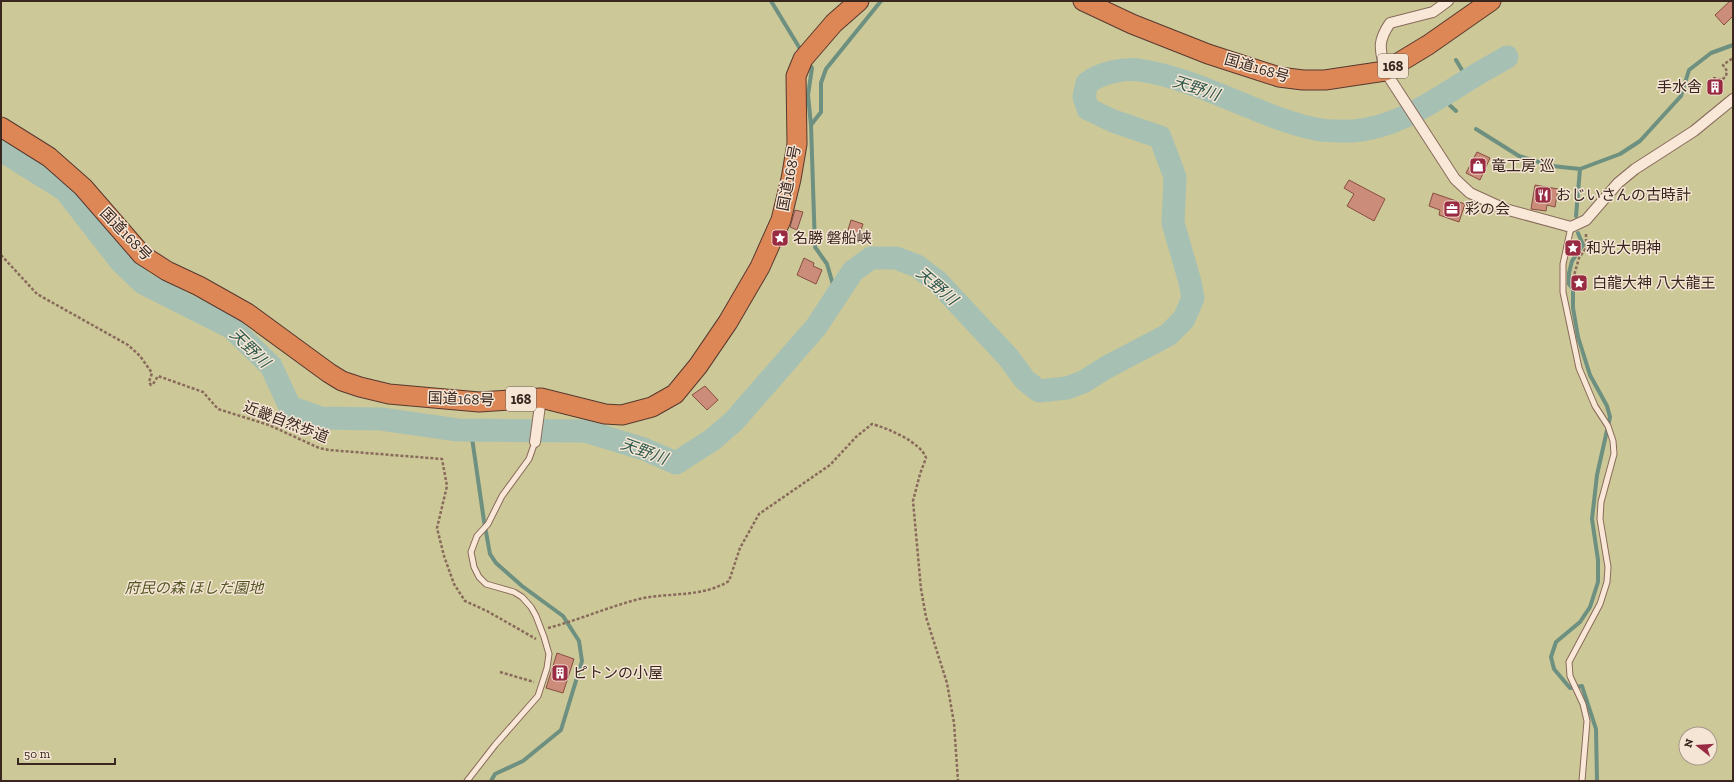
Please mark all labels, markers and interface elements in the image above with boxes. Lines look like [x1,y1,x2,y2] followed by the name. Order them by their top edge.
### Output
[1222,50,1292,86] street label: 国道168号
[1378,54,1408,78] road number: 168
[1170,72,1224,105] water label: 天野川
[1705,77,1725,97] building icon: 手水舎
[1657,78,1702,96] place label: 手水舎
[774,143,804,213] street label: 国道168号
[1468,156,1488,176] shop icon: 竜工房 巡
[1491,157,1554,175] place label: 竜工房 巡
[1533,185,1553,205] restaurant icon: おじいさんの古時計
[1556,186,1691,204] place label: おじいさんの古時計
[1442,199,1462,219] office icon: 彩の会
[1465,200,1510,218] place label: 彩の会
[96,204,156,264] street label: 国道168号
[770,228,790,248] place icon: 名勝 磐船峡
[793,229,871,247] place label: 名勝 磐船峡
[1563,238,1583,258] place icon: 和光大明神
[1586,239,1661,257] place label: 和光大明神
[913,263,963,310] water label: 天野川
[1569,273,1589,293] place icon: 白龍大神 八大龍王
[1592,274,1715,292] place label: 白龍大神 八大龍王
[226,324,275,373] water label: 天野川
[506,387,536,411] road number: 168
[427,389,495,409] street label: 国道168号
[241,397,331,447] street label: 近畿自然歩道
[618,434,672,469] water label: 天野川
[125,579,265,597] park label: 府民の森 ほしだ園地
[550,663,570,683] building icon: ピトンの小屋
[573,664,663,682] place label: ピトンの小屋
[1678,726,1718,766] north arrow
[1681,737,1697,749] text: N
[18,740,115,766] scale bar
[24,747,51,761] text: 50 m

